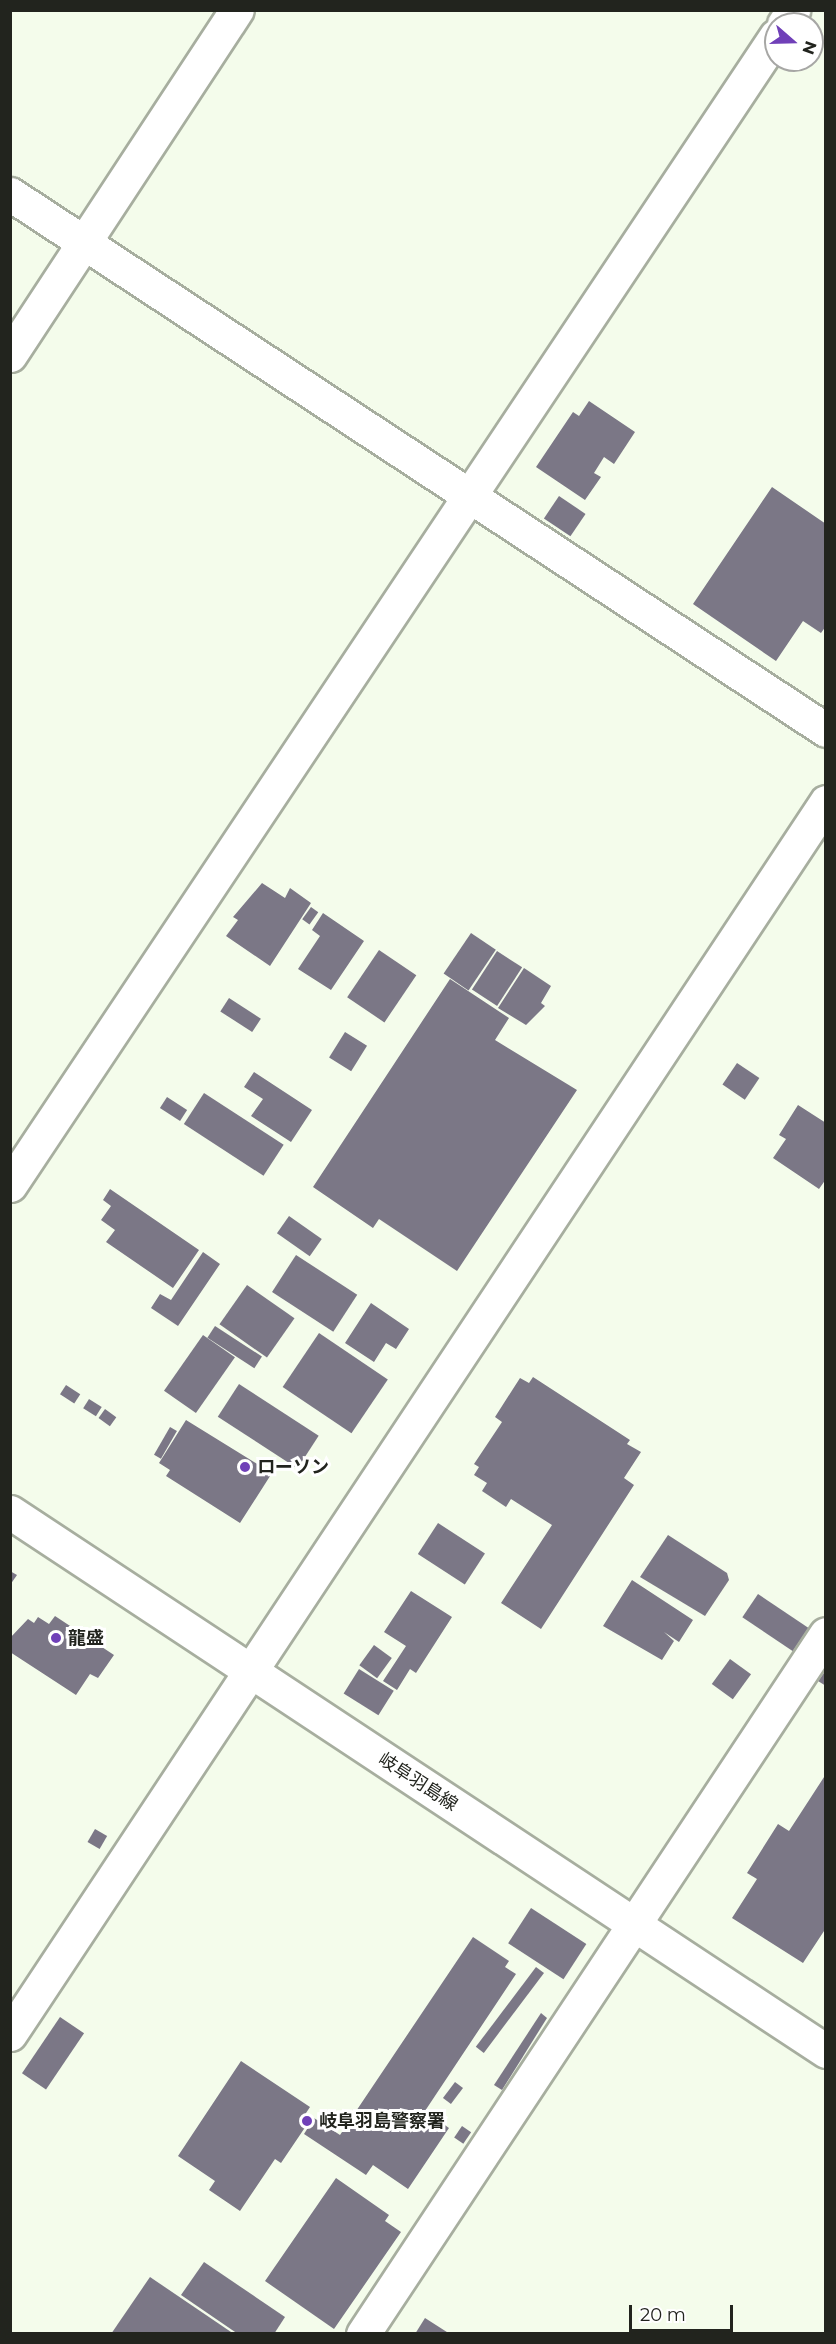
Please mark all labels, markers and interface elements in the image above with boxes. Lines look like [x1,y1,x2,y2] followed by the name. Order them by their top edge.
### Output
[764,12,824,72] north arrow
[798,38,821,57] text: N
[257,1456,329,1478] place label: ローソン
[238,1460,252,1474] marker: ローソン
[68,1627,104,1649] place label: 龍盛
[49,1631,63,1645] marker: 龍盛
[374,1748,462,1816] street label: 岐阜羽島線
[319,2110,445,2132] place label: 岐阜羽島警察署
[300,2114,314,2128] marker: 岐阜羽島警察署
[632,2293,736,2331] scale bar
[640,2304,686,2326] text: 20 m

